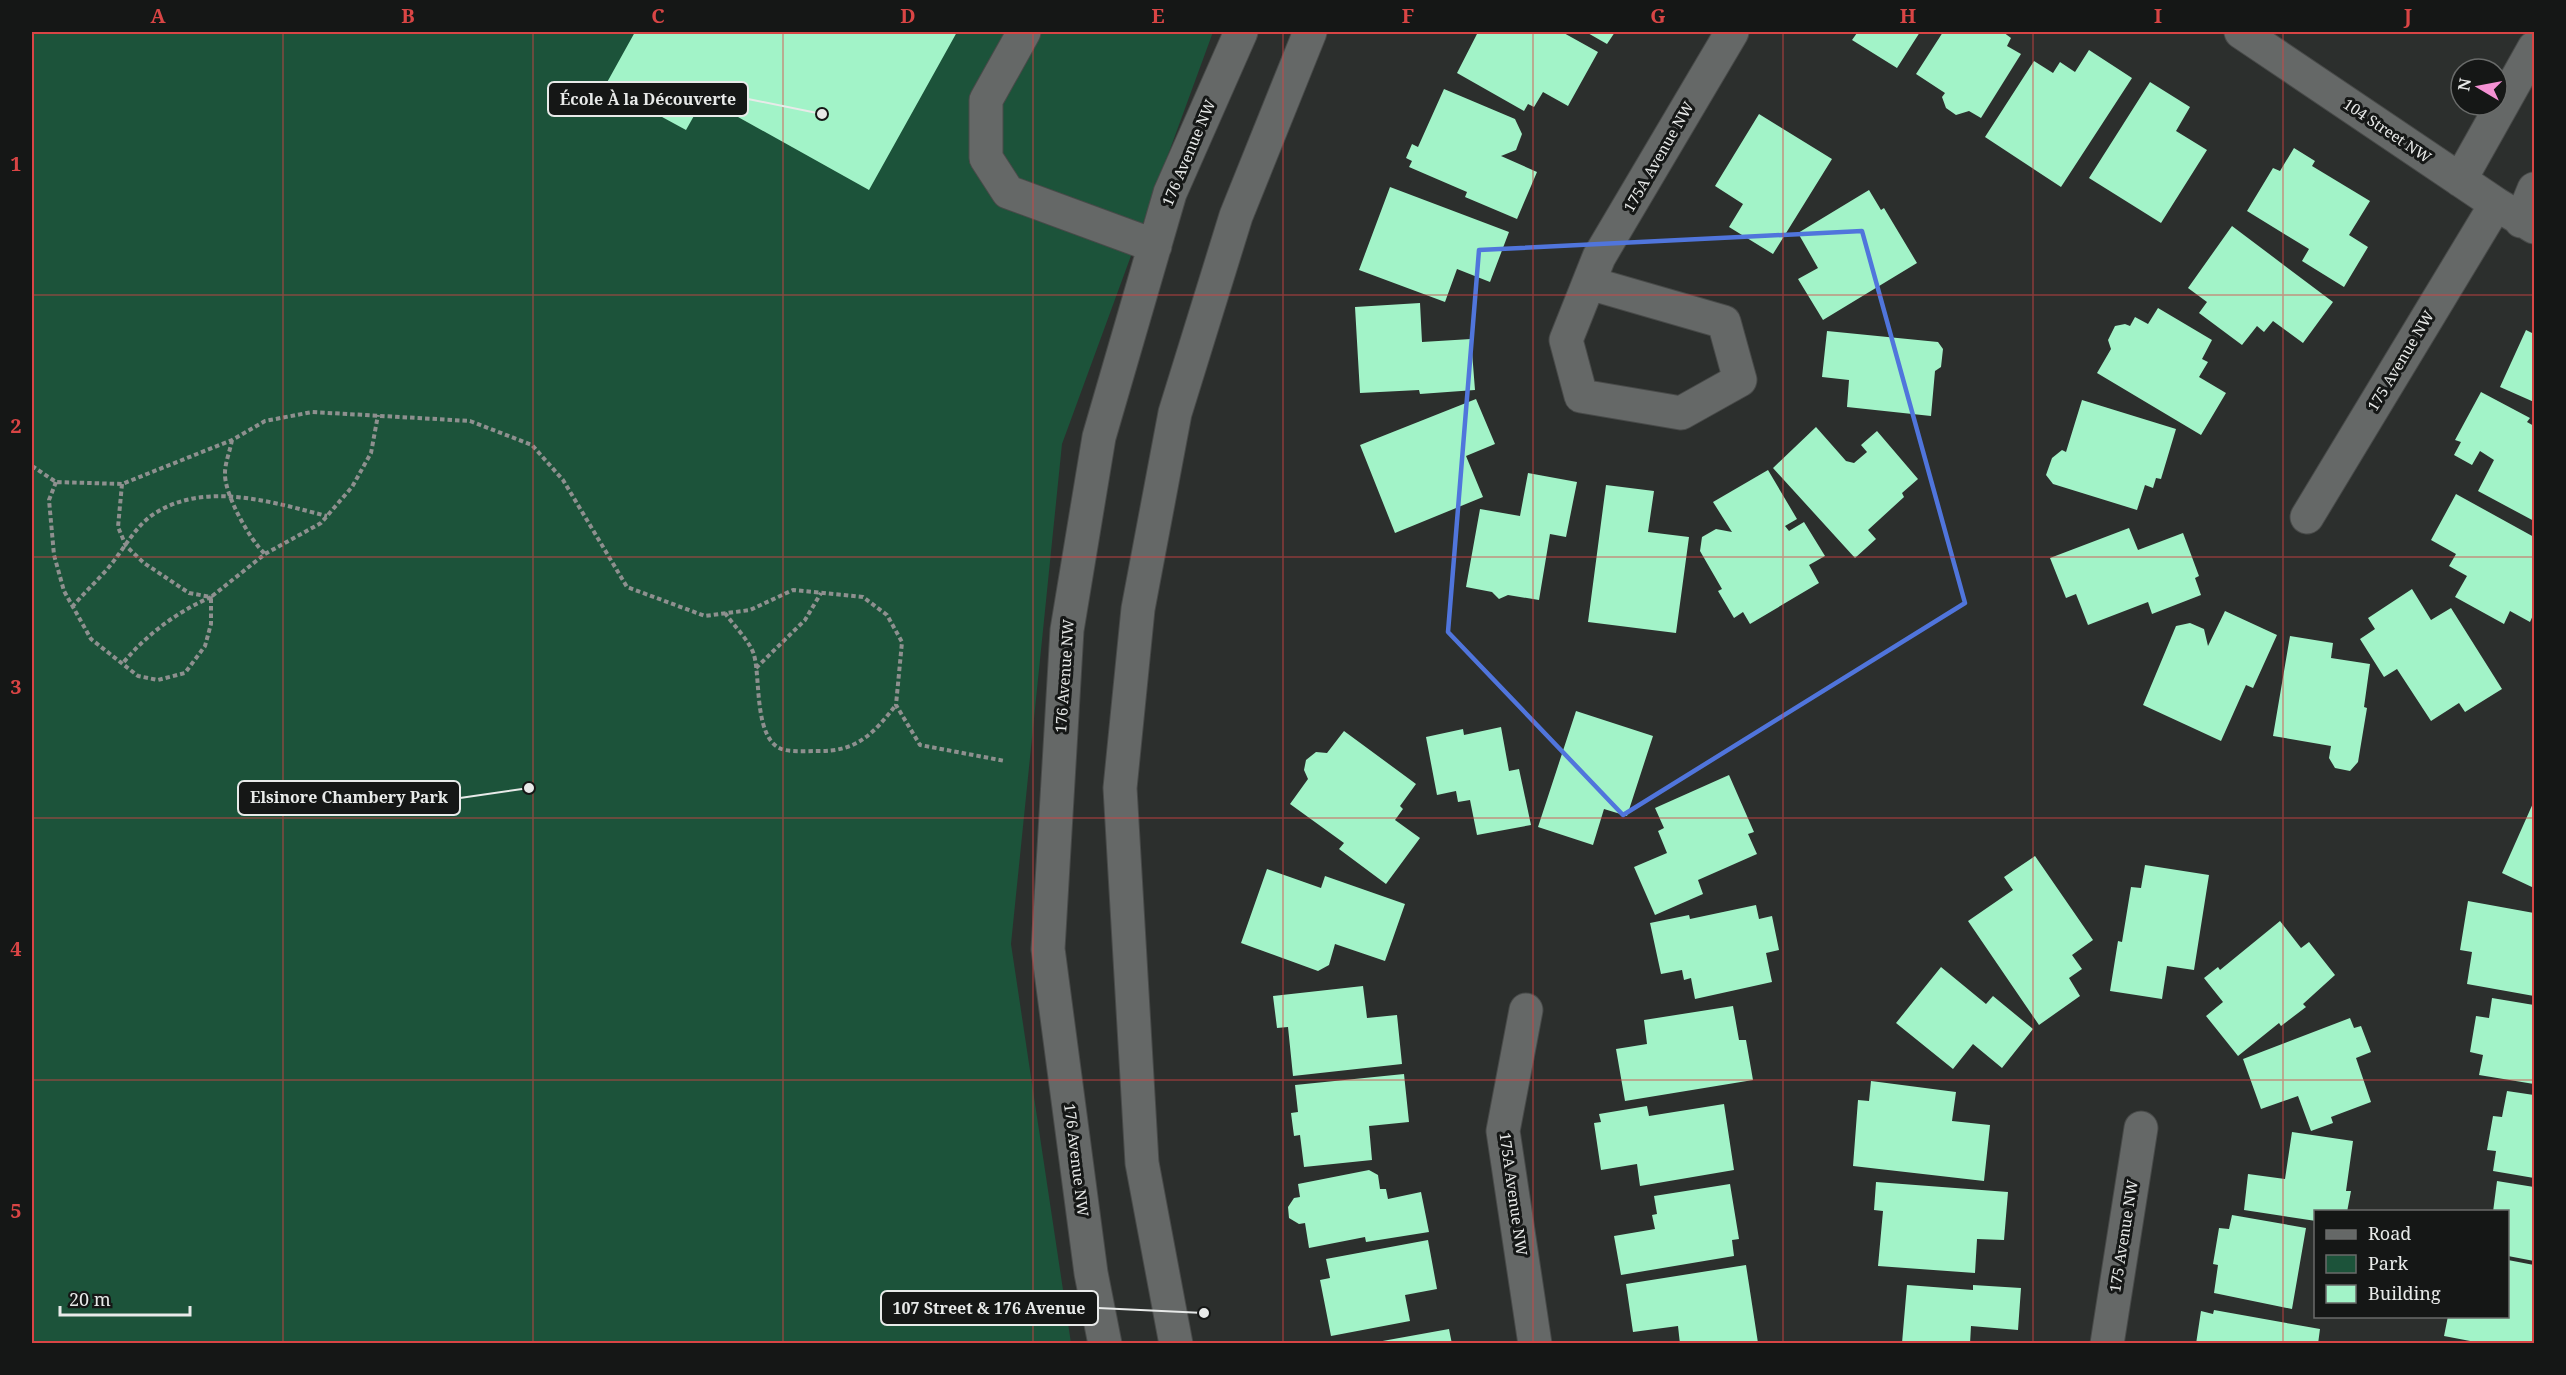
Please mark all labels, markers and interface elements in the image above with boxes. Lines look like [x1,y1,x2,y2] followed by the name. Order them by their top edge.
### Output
[150,2,166,29] text: A
[401,2,415,29] text: B
[651,2,665,29] text: C
[900,2,916,29] text: D
[1151,2,1165,29] text: E
[1402,2,1414,29] text: F
[1650,2,1666,29] text: G
[1900,2,1916,29] text: H
[2154,2,2162,29] text: I
[2403,2,2412,29] text: J
[2449,57,2509,117] north arrow
[2452,76,2476,93] text: N
[548,82,748,116] callout: École À la Découverte
[560,88,736,110] text: École À la Découverte
[2340,93,2436,167] street label: 104 Street NW
[1157,96,1220,209] street label: 176 Avenue NW
[1618,97,1698,215] street label: 175A Avenue NW
[10,150,22,177] text: 1
[2362,306,2438,414] street label: 175 Avenue NW
[10,412,22,439] text: 2
[1050,618,1078,733] street label: 176 Avenue NW
[10,673,22,700] text: 3
[238,781,460,815] callout: Elsinore Chambery Park
[250,786,449,808] text: Elsinore Chambery Park
[10,935,22,962] text: 4
[1060,1102,1094,1218] street label: 176 Avenue NW
[1495,1131,1533,1257] street label: 175A Avenue NW
[2104,1178,2142,1294] street label: 175 Avenue NW
[10,1197,22,1224] text: 5
[2314,1210,2509,1318] legend
[2368,1221,2411,1245] text: Road
[2368,1251,2408,1275] text: Park
[60,1279,190,1317] scale bar
[2368,1281,2441,1305] text: Building
[69,1287,111,1311] text: 20 m
[881,1291,1098,1325] callout: 107 Street & 176 Avenue
[892,1297,1086,1319] text: 107 Street & 176 Avenue

